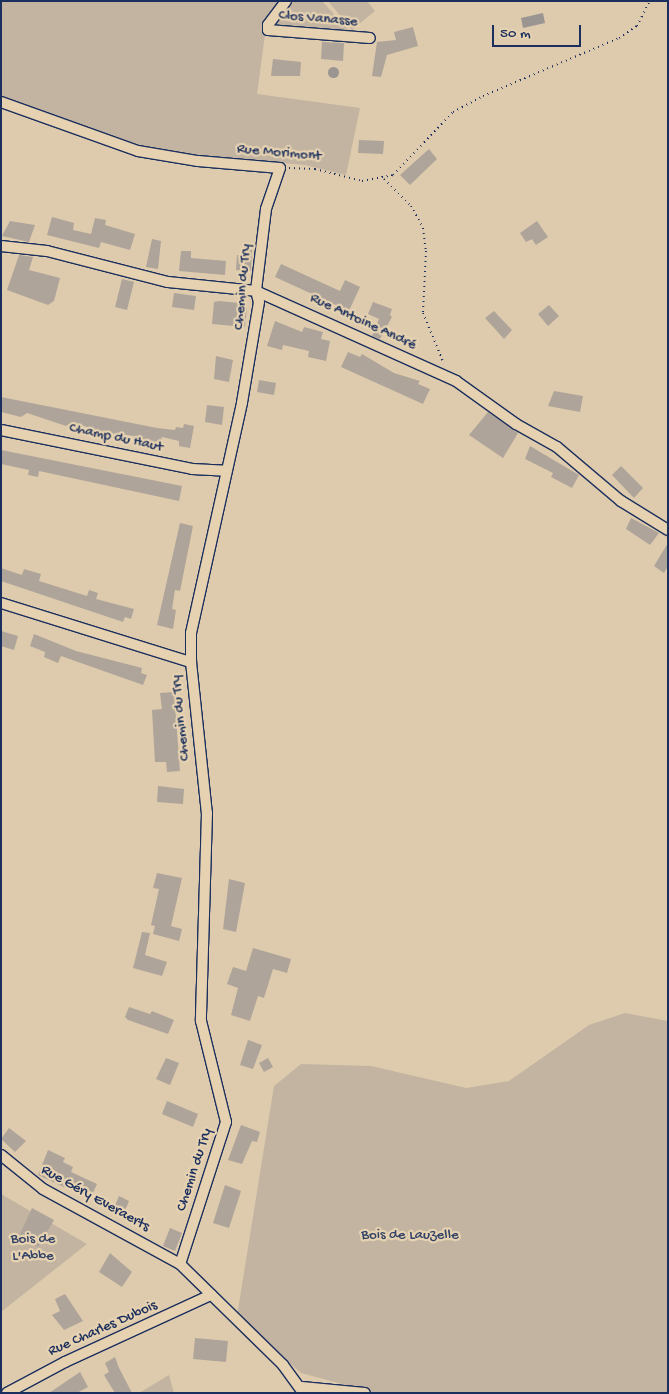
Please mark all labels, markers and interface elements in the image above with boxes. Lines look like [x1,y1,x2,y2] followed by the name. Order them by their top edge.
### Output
[278,7,358,31] street label: Clos Vanasse
[494,15,583,47] scale bar
[500,25,531,43] text: 50 m
[236,140,322,166] street label: Rue Morimont
[230,243,256,331] street label: Chemin du Try
[307,289,419,355] street label: Rue Antoine André
[67,419,165,457] street label: Champ du Haut
[168,674,194,762] street label: Chemin du Try
[173,1126,217,1214] street label: Chemin du Try
[37,1162,153,1236] street label: Rue Géry Everaerts
[361,1227,459,1245] park label: Bois de Lauzelle
[11,1230,55,1265] park label: Bois de L'Abbe
[46,1297,160,1361] street label: Rue Charles Dubois

